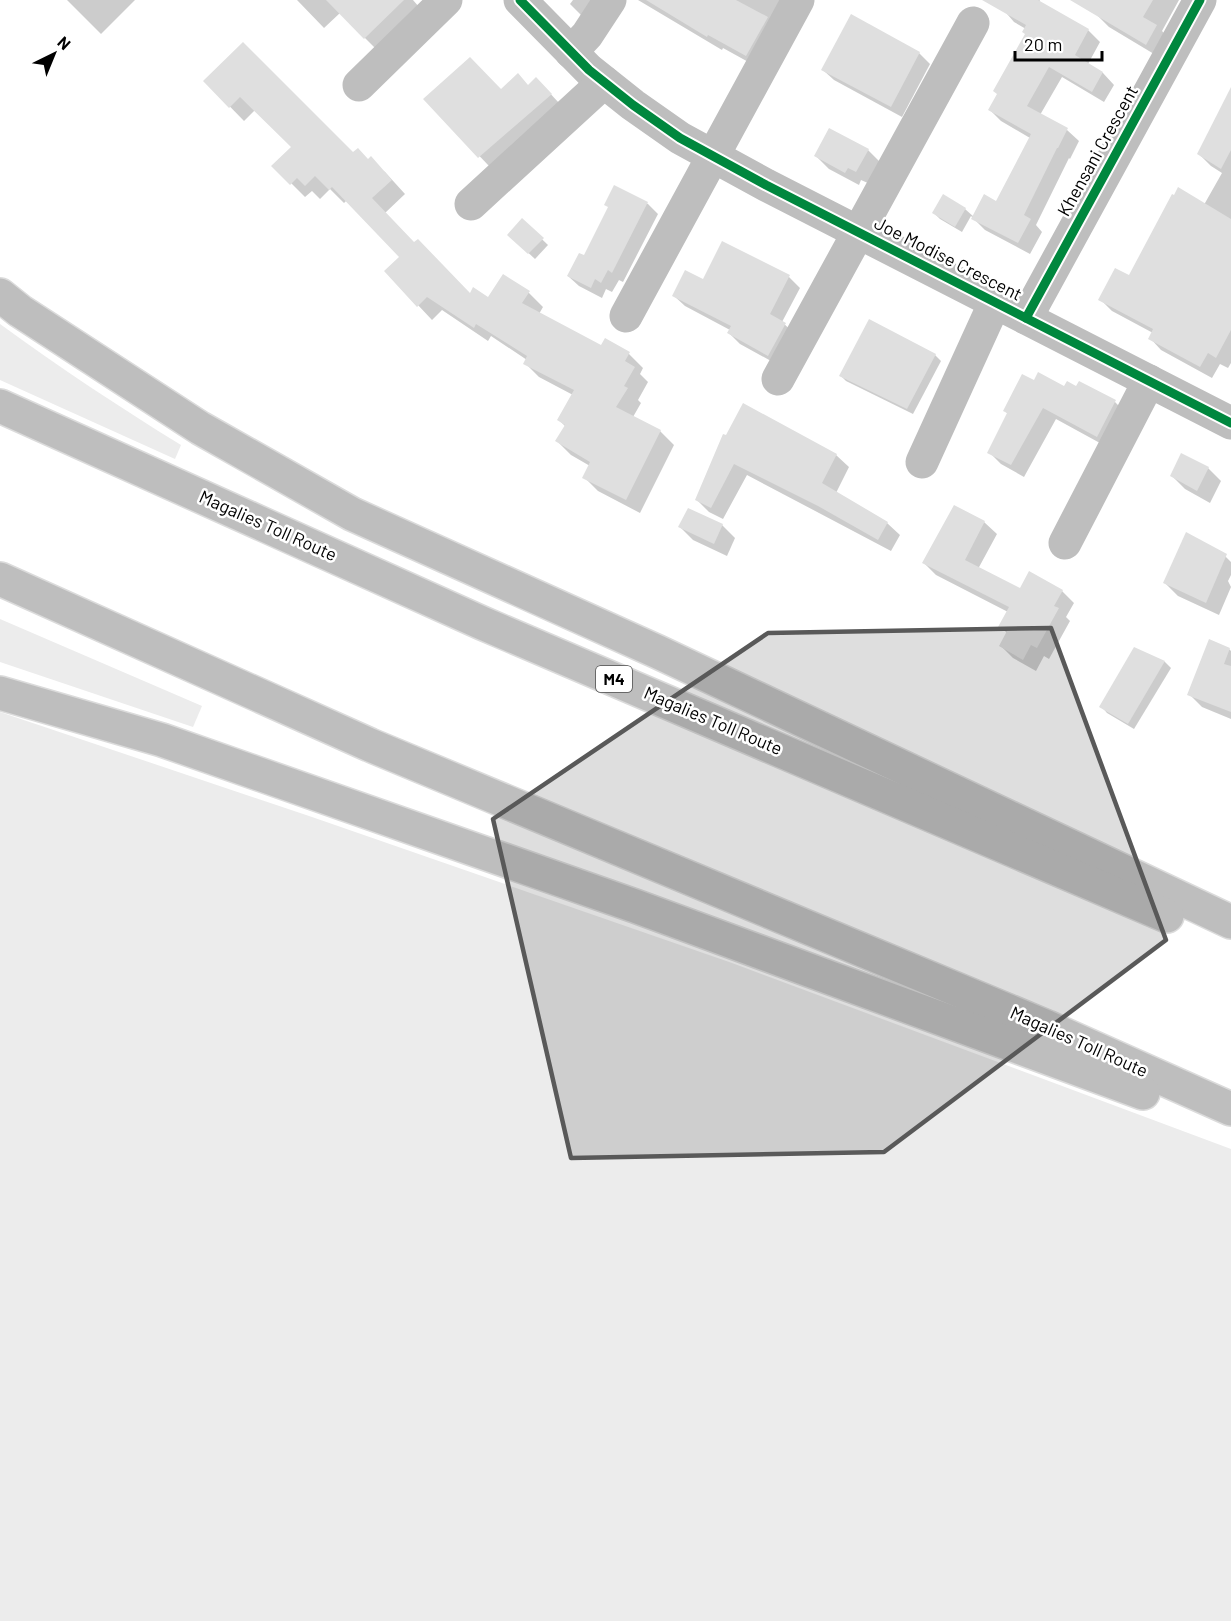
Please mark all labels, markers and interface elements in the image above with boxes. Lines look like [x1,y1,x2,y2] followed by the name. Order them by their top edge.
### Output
[24,24,84,84] north arrow
[1015,24,1102,62] scale bar
[54,32,75,53] text: N
[1024,33,1062,55] text: 20 m
[1052,81,1142,220] street label: Khensani Crescent
[871,211,1026,305] street label: Joe Modise Crescent
[196,485,341,565] street label: Magalies Toll Route
[596,666,632,692] road number: M4
[641,681,786,759] street label: Magalies Toll Route
[1007,1001,1152,1081] street label: Magalies Toll Route

